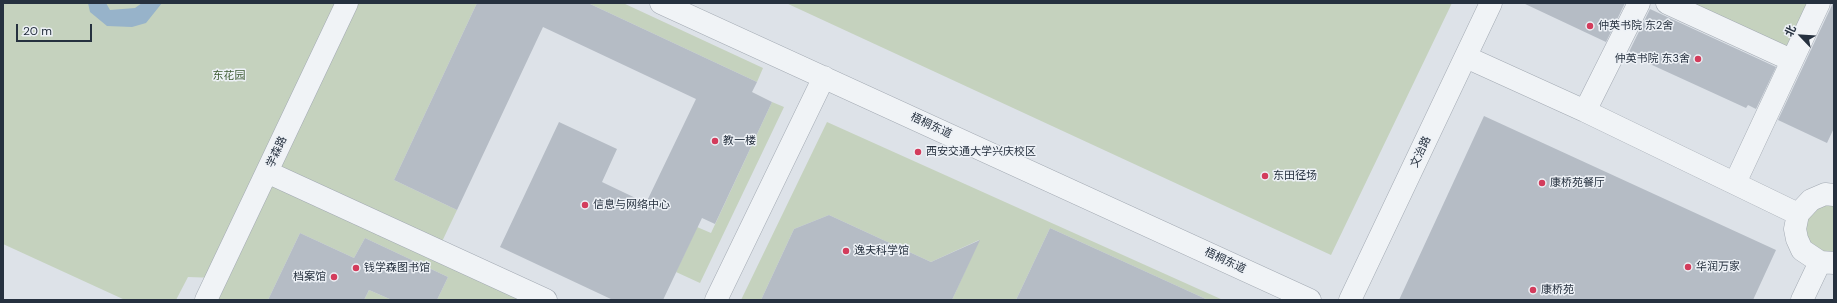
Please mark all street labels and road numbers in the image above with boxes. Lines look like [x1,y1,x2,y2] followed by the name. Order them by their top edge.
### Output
[908,111,954,141] street label: 梧桐东道
[264,134,290,170] street label: 学森路
[1408,134,1434,170] street label: 文治路
[1202,246,1248,276] street label: 梧桐东道

